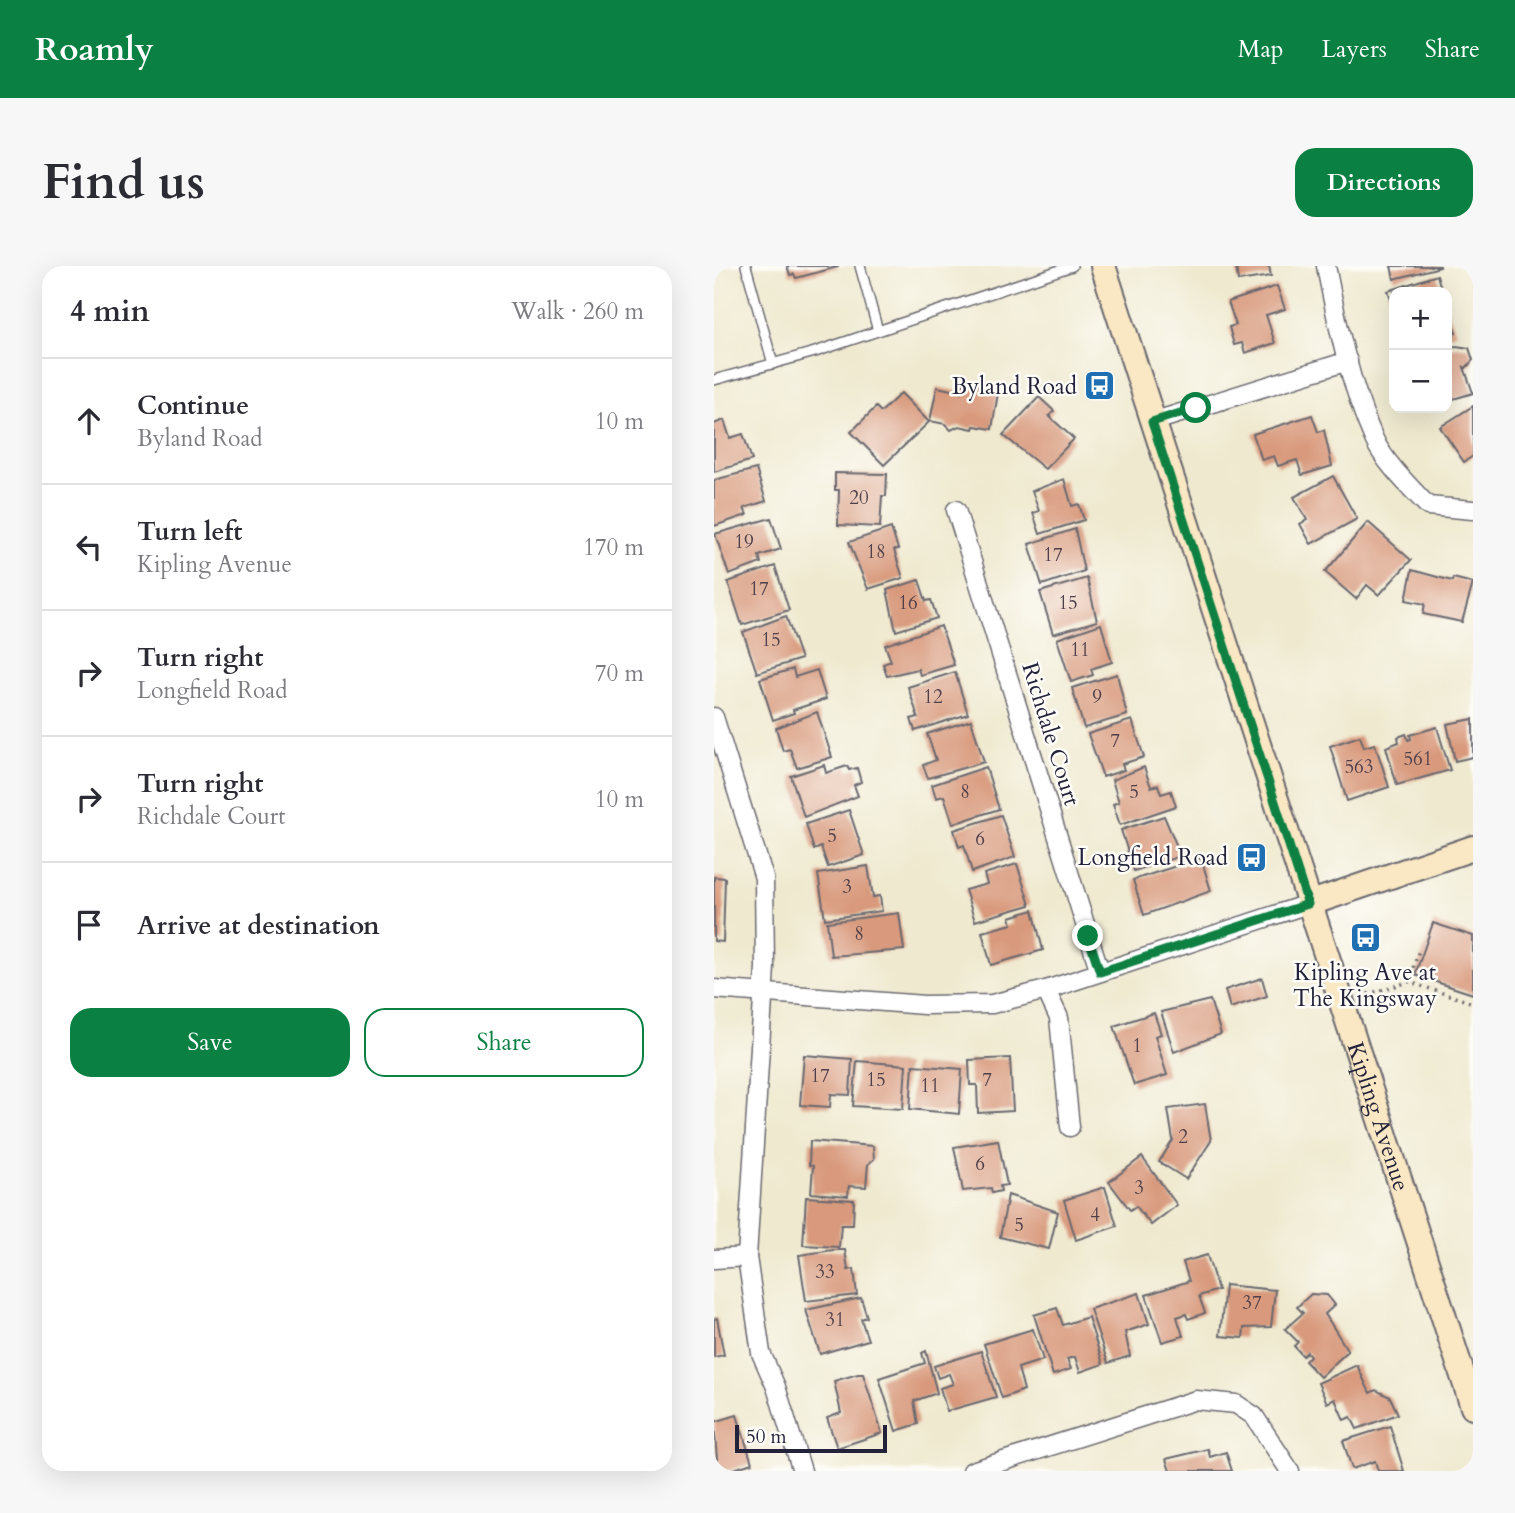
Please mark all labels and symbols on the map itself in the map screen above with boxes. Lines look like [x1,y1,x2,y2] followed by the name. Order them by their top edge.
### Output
[1083,369,1117,403] bus stop icon: Byland Road
[951,371,1078,402] place label: Byland Road
[1180,392,1211,423] route start
[849,485,869,511] house number: 20
[734,529,754,555] house number: 19
[866,539,886,565] house number: 18
[1043,542,1063,568] house number: 17
[749,576,769,602] house number: 17
[898,590,918,616] house number: 16
[1058,590,1078,616] house number: 15
[761,627,781,653] house number: 15
[1070,637,1090,663] house number: 11
[1014,658,1088,810] street label: Richdale Court
[923,684,943,710] house number: 12
[1092,684,1102,710] house number: 9
[1110,728,1120,754] house number: 7
[1403,746,1433,772] house number: 561
[1344,754,1374,780] house number: 563
[960,779,970,805] house number: 8
[1129,779,1139,805] house number: 5
[827,823,837,849] house number: 5
[975,826,985,852] house number: 6
[1234,840,1268,874] bus stop icon: Longfield Road
[1077,842,1229,873] place label: Longfield Road
[842,874,852,900] house number: 3
[1072,920,1103,951] route end
[854,921,864,947] house number: 8
[1348,921,1382,955] bus stop icon: Kipling Ave at The Kingsway
[1293,957,1437,1014] place label: Kipling Ave at The Kingsway
[1132,1033,1142,1059] house number: 1
[1340,1038,1417,1195] street label: Kipling Avenue
[810,1063,830,1089] house number: 17
[866,1067,886,1093] house number: 15
[982,1067,992,1093] house number: 7
[920,1073,940,1099] house number: 11
[1178,1124,1188,1150] house number: 2
[975,1151,985,1177] house number: 6
[1134,1175,1144,1201] house number: 3
[1090,1202,1100,1228] house number: 4
[1014,1212,1024,1238] house number: 5
[815,1259,835,1285] house number: 33
[1242,1290,1262,1316] house number: 37
[825,1307,845,1333] house number: 31
[735,1422,887,1454] scale bar

